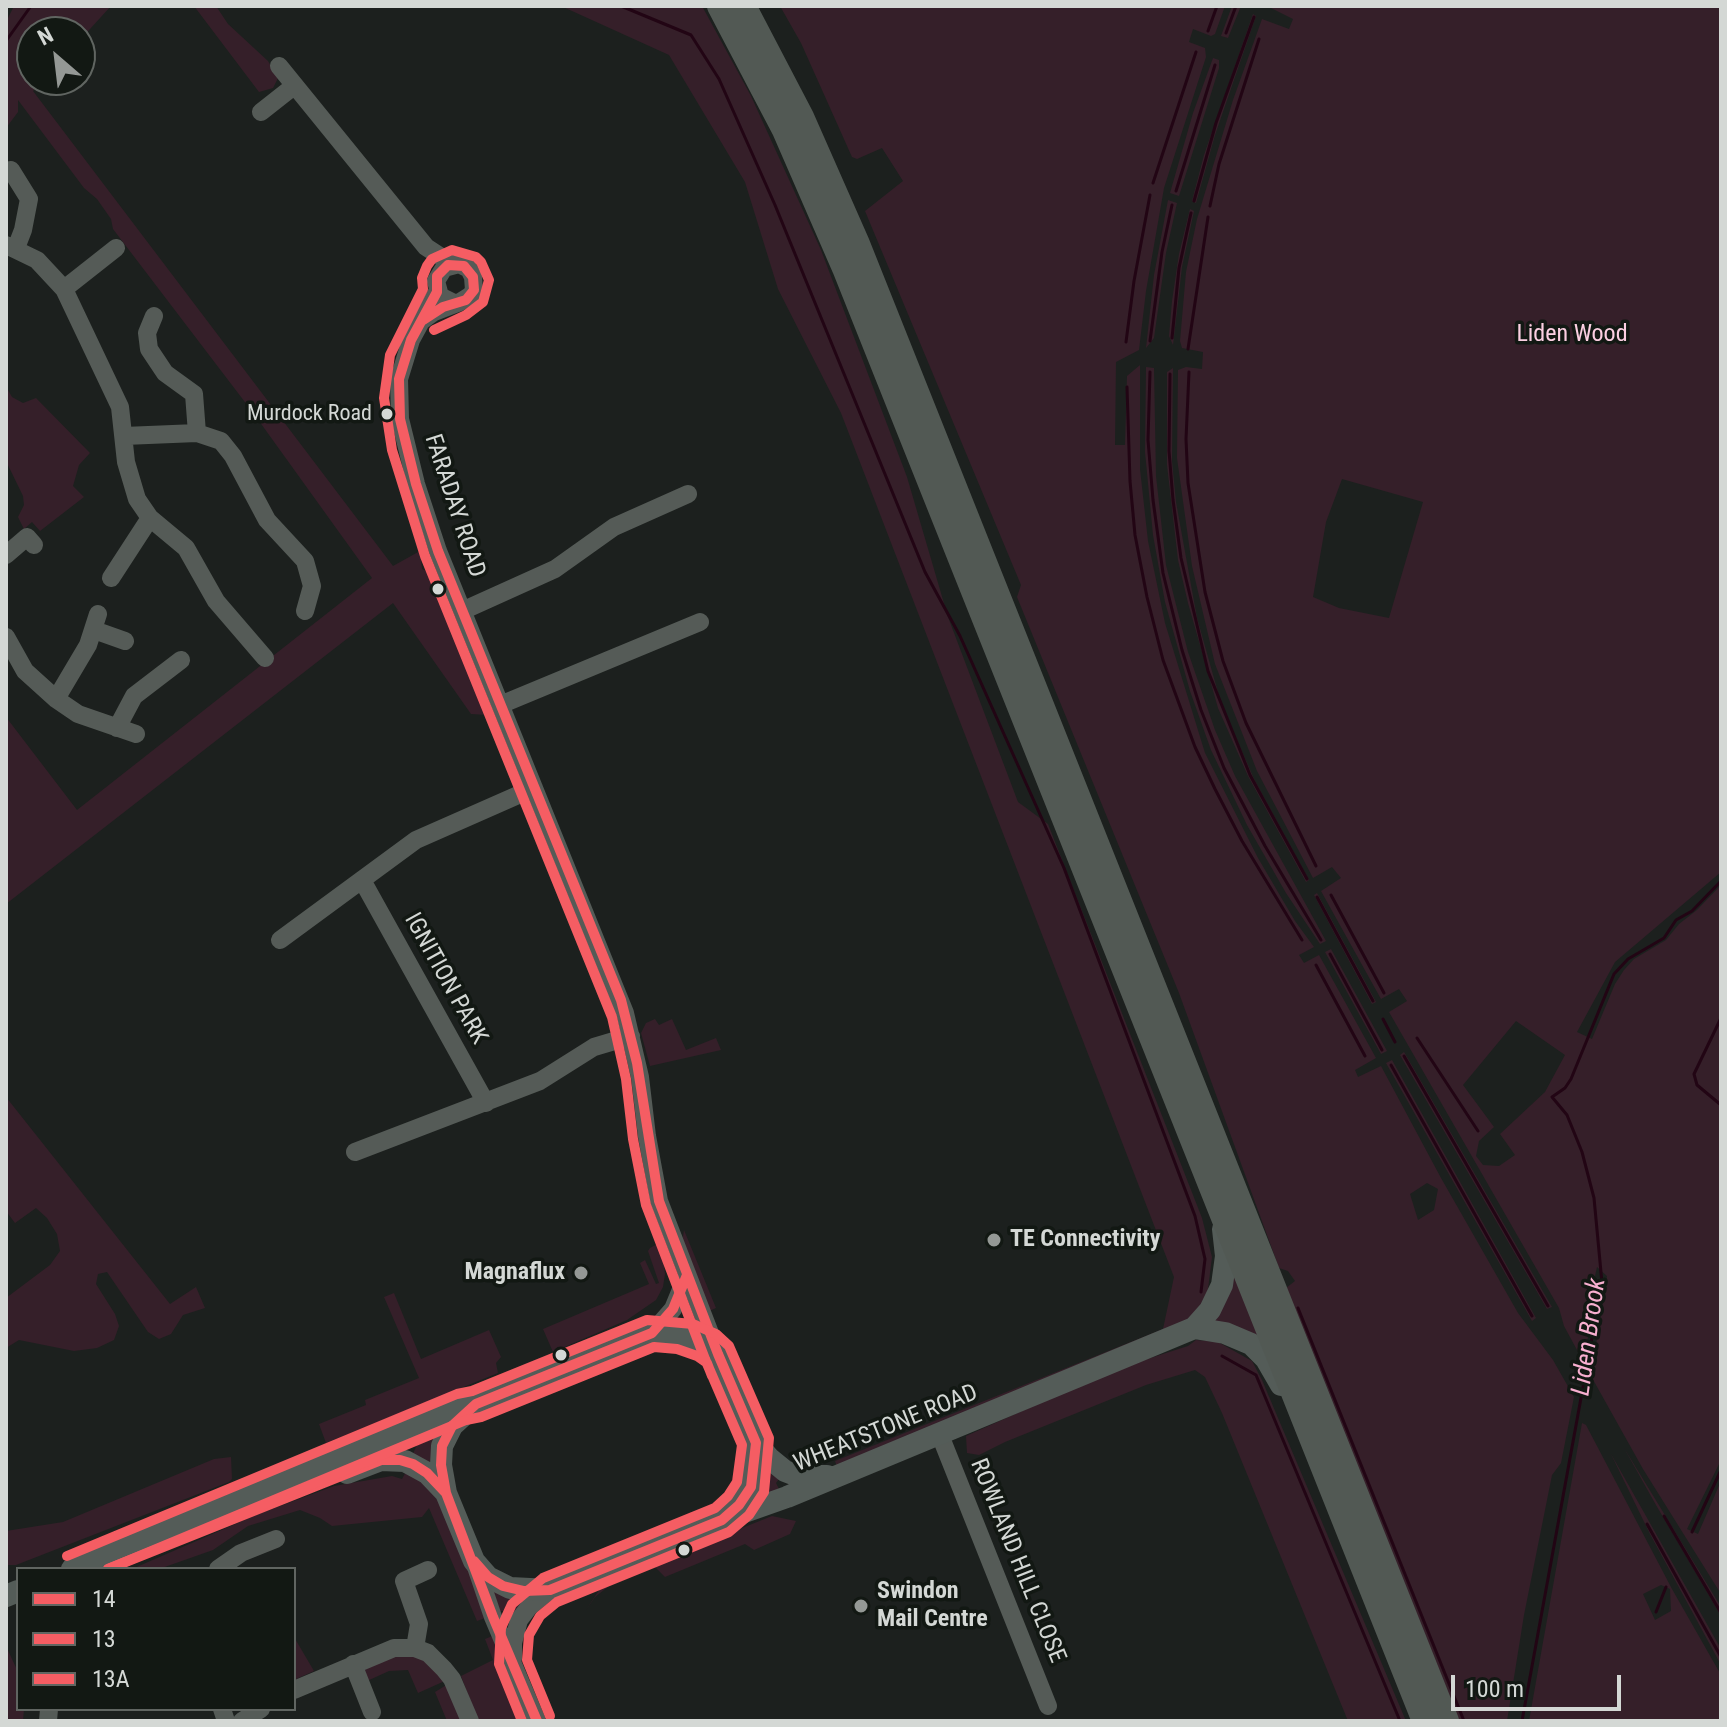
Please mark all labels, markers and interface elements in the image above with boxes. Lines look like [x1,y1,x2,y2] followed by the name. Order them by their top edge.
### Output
[16,16,96,96] north arrow
[34,22,57,50] text: N
[1516,321,1628,349] park label: Liden Wood
[247,401,372,427] place label: Murdock Road
[379,406,395,422] marker: Murdock Road
[417,431,491,581] street label: FARADAY ROAD
[430,581,446,597] unlabelled marker
[397,908,493,1050] street label: IGNITION PARK
[1010,1226,1160,1254] place label: TE Connectivity
[985,1231,1003,1249] marker: TE Connectivity
[464,1259,565,1287] place label: Magnaflux
[572,1264,590,1282] marker: Magnaflux
[1566,1276,1614,1398] water label: Liden Brook
[553,1347,569,1363] unlabelled marker
[790,1379,982,1479] street label: WHEATSTONE ROAD
[963,1455,1071,1667] street label: ROWLAND HILL CLOSE
[676,1542,692,1558] unlabelled marker
[16,1567,296,1711] legend
[877,1578,988,1634] place label: Swindon Mail Centre
[92,1585,116,1613] text: 14
[852,1597,870,1615] marker: Swindon Mail Centre
[92,1625,116,1653] text: 13
[1455,1659,1625,1709] scale bar
[92,1665,130,1693] text: 13A
[1465,1675,1524,1703] text: 100 m

